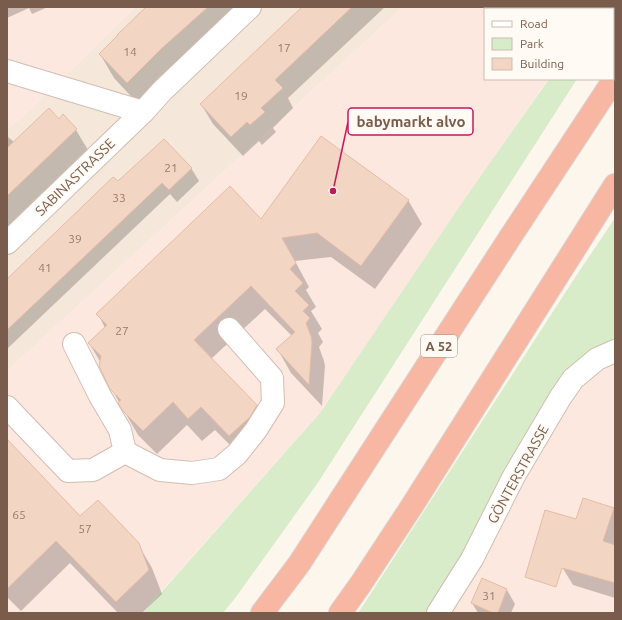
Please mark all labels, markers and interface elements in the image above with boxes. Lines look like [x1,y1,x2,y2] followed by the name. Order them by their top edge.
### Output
[484,8,614,80] legend
[520,17,548,30] text: Road
[520,37,544,50] text: Park
[277,41,291,54] house number: 17
[123,45,137,58] house number: 14
[520,57,564,70] text: Building
[234,89,248,102] house number: 19
[348,108,473,135] callout: babymarkt alvo
[357,113,465,130] text: babymarkt alvo
[32,135,118,219] street label: SABINASTRASSE
[164,161,178,174] house number: 21
[112,191,126,204] house number: 33
[68,232,82,245] house number: 39
[38,261,52,274] house number: 41
[115,324,129,337] house number: 27
[421,335,457,357] road number: A 52
[483,421,552,526] street label: GÖNTERSTRASSE
[12,508,26,521] house number: 65
[78,522,92,535] house number: 57
[482,589,496,602] house number: 31

